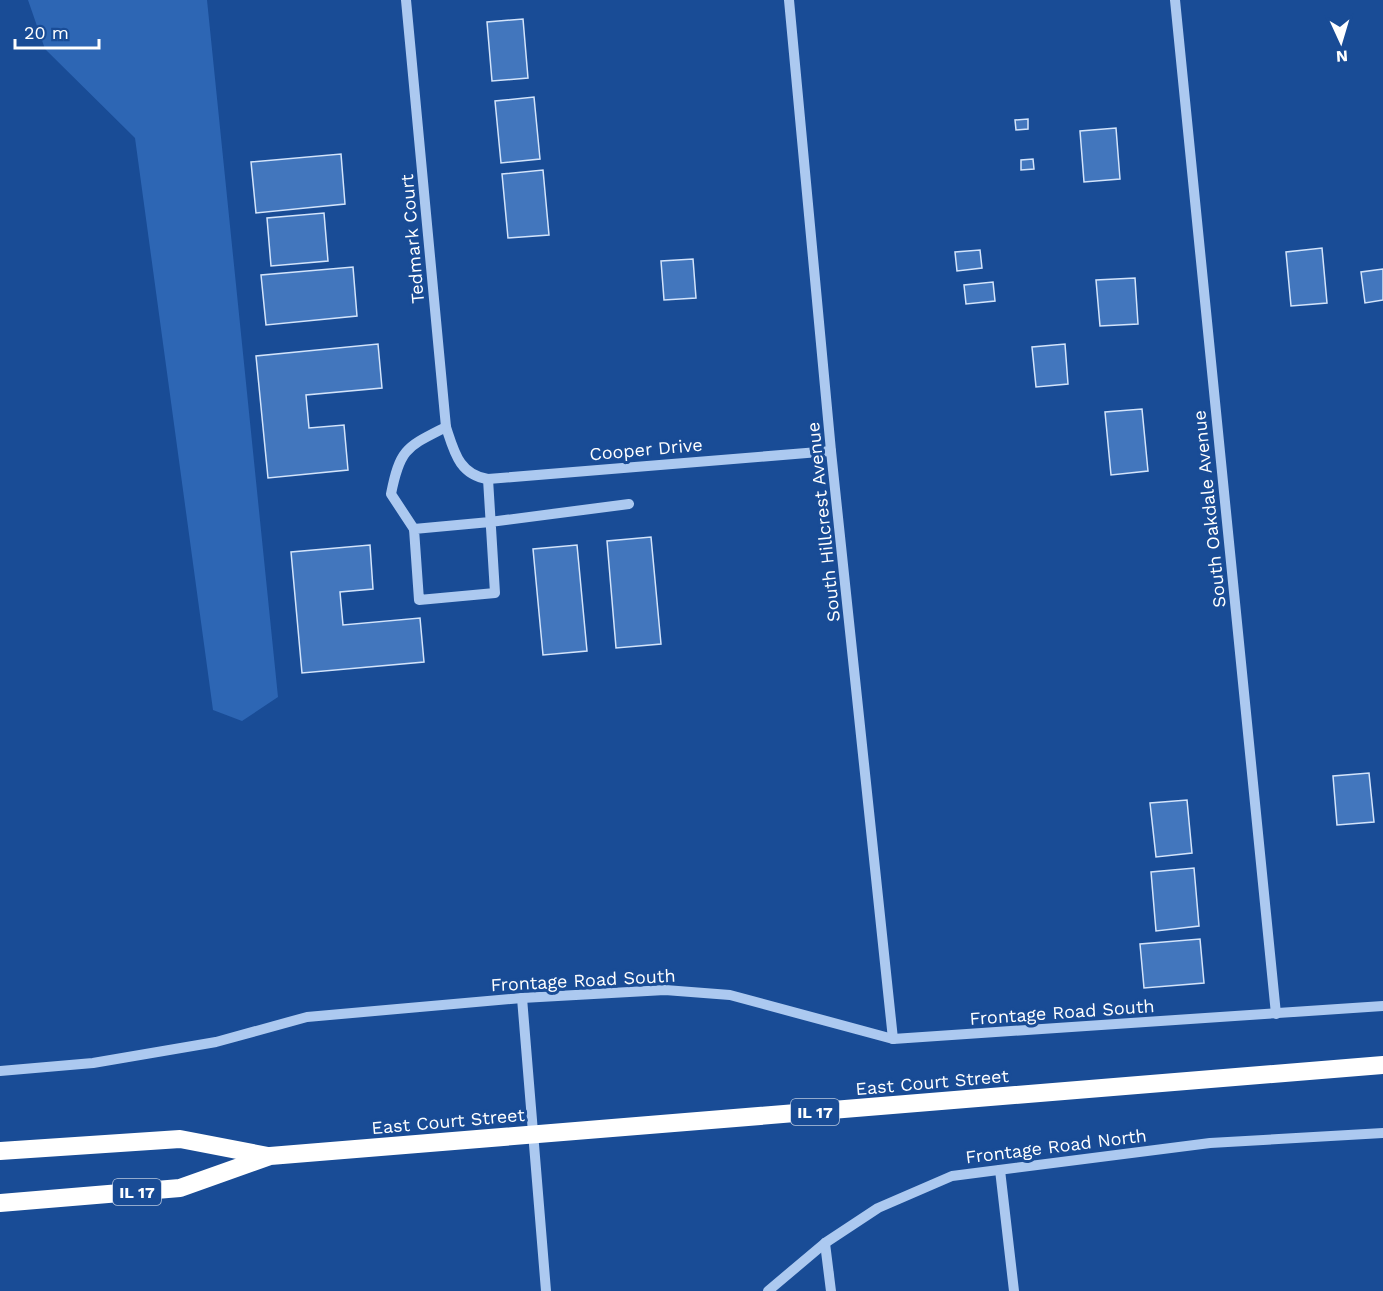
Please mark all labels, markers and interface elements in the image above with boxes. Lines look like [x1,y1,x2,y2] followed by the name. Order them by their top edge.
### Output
[15,12,99,50] scale bar
[1311,12,1371,72] north arrow
[24,22,69,43] text: 20 m
[1335,47,1349,66] text: N
[396,173,428,305] street label: Tedmark Court
[1188,409,1230,609] street label: South Oakdale Avenue
[802,421,844,623] street label: South Hillcrest Avenue
[589,434,703,464] street label: Cooper Drive
[490,965,676,995] street label: Frontage Road South
[969,995,1155,1029] street label: Frontage Road South
[854,1065,1010,1099] street label: East Court Street
[791,1099,839,1125] road number: IL 17
[370,1104,526,1138] street label: East Court Street
[964,1124,1148,1168] street label: Frontage Road North
[113,1179,161,1205] road number: IL 17

